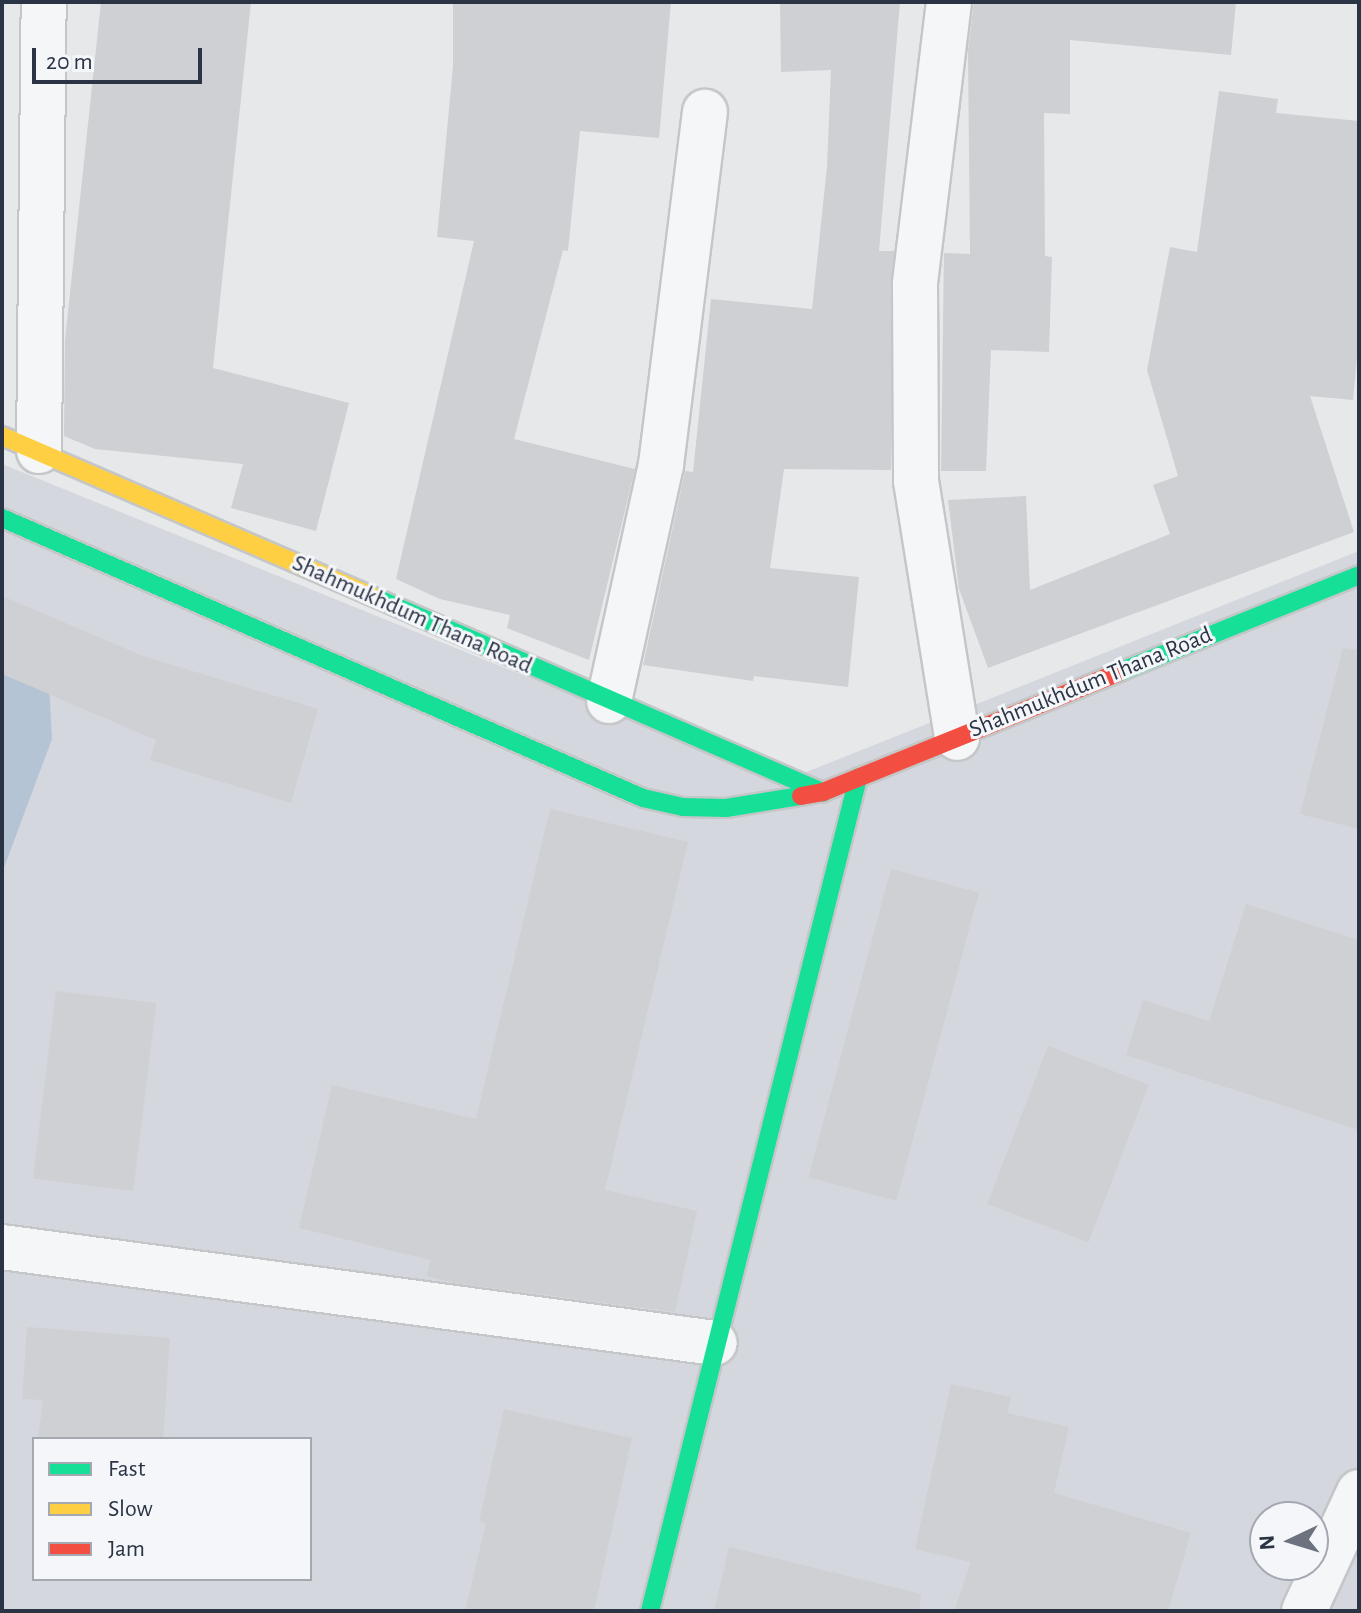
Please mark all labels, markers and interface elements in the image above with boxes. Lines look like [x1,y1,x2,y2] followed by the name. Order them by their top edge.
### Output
[36,32,206,82] scale bar
[46,50,93,74] text: 20 m
[288,549,536,681] street label: Shahmukhdum Thana Road
[965,621,1217,745] street label: Shahmukhdum Thana Road
[32,1437,312,1581] legend
[108,1457,145,1481] text: Fast
[108,1497,153,1521] text: Slow
[1249,1501,1329,1581] north arrow
[1256,1534,1279,1551] text: N
[108,1537,145,1561] text: Jam

